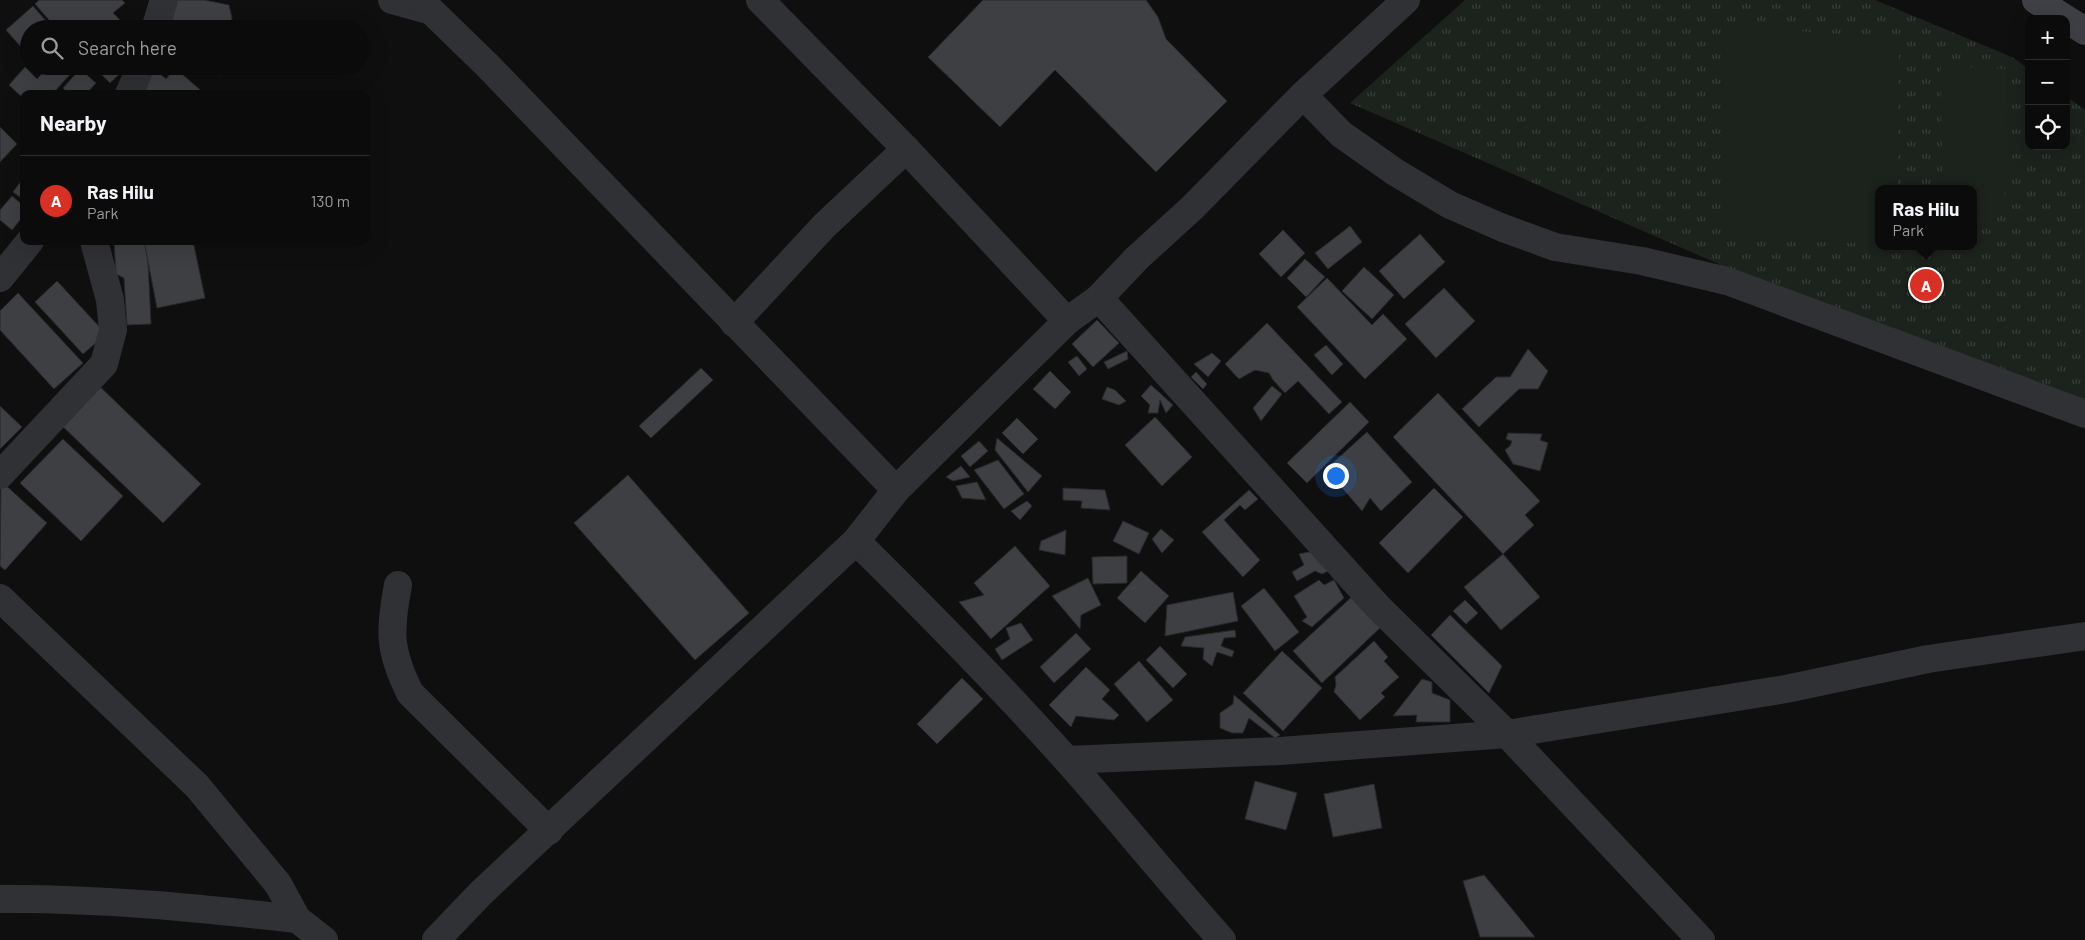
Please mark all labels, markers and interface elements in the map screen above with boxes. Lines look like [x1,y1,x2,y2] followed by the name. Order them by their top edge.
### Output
[2025,15,2070,150] map controls
[2025,15,2070,60] button: +
[20,20,370,75] search box
[38,34,66,62] icon: search
[78,36,177,59] text: Search here
[2025,60,2070,105] button: −
[2025,105,2070,150] button: locate
[40,110,106,135] text: Nearby
[87,180,154,203] text: Ras Hilu
[1875,185,1977,250] popup
[51,191,61,210] text: A
[311,191,350,210] text: 130 m
[1893,197,1959,220] text: Ras Hilu
[87,203,118,222] text: Park
[1893,220,1924,239] text: Park
[1910,266,1942,304] pin: A
[1323,463,1349,489] your location

